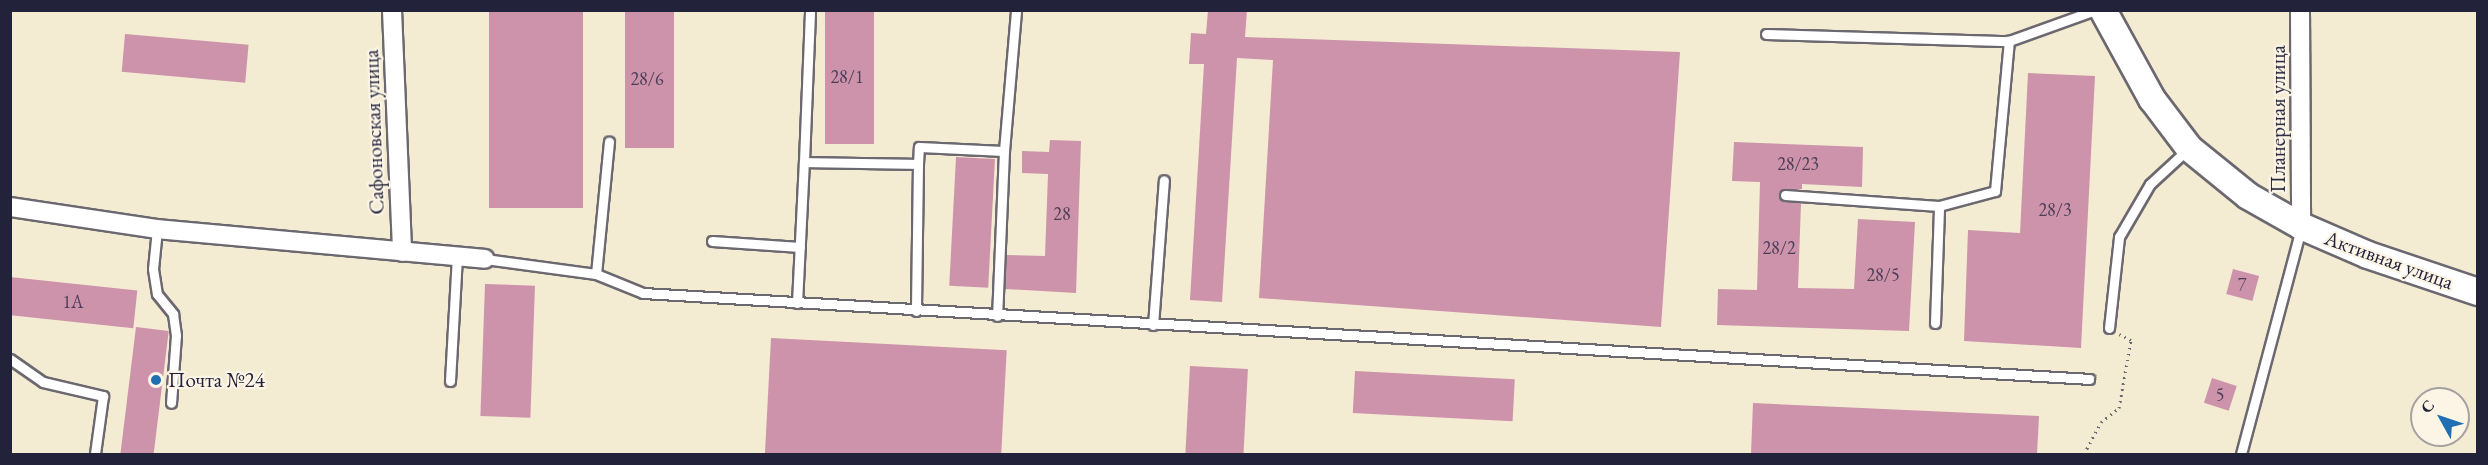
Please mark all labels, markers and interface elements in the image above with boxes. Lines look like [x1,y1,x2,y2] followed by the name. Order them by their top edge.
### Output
[2265,45,2291,193] street label: Планерная улица
[359,49,389,215] street label: Сафоновская улица
[830,66,864,88] house number: 28/1
[630,68,664,90] house number: 28/6
[1777,153,1819,175] house number: 28/23
[2038,199,2072,221] house number: 28/3
[1053,203,1071,225] house number: 28
[2321,225,2457,295] street label: Активная улица
[1762,237,1796,259] house number: 28/2
[1866,264,1900,286] house number: 28/5
[2238,274,2246,296] house number: 7
[62,291,84,313] house number: 1А
[168,367,265,393] place label: Почта №24
[149,373,163,387] marker: Почта №24
[2216,384,2224,406] house number: 5
[2410,387,2470,447] north arrow
[2416,395,2439,418] text: С

